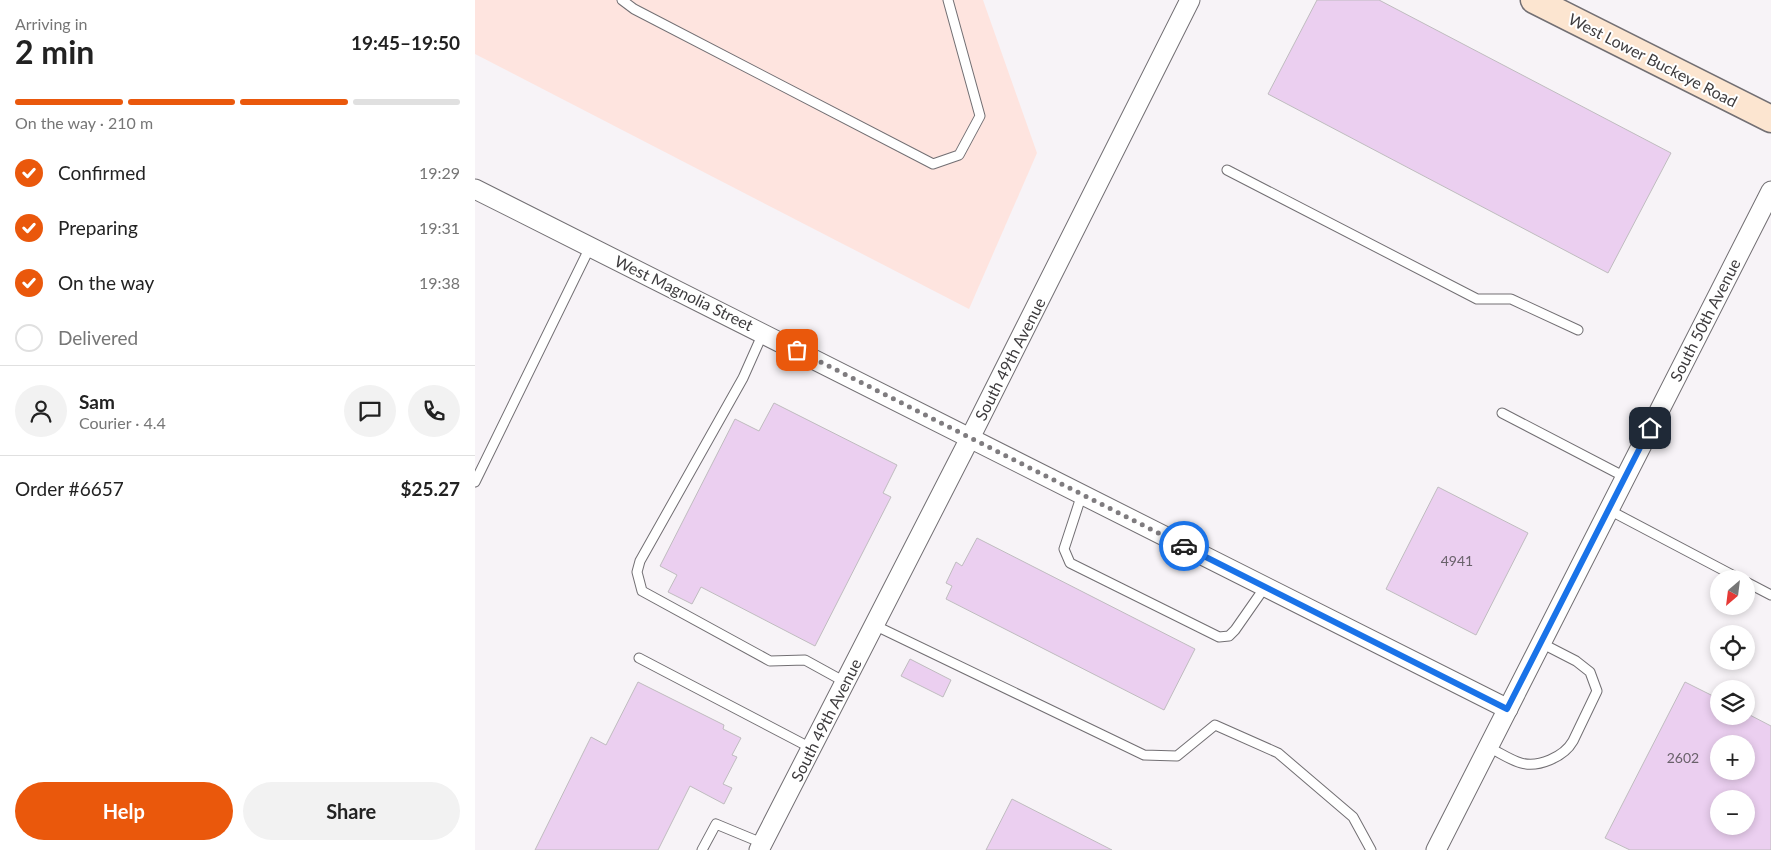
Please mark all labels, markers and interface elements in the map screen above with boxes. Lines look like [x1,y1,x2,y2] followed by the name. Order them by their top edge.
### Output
[1566,9,1741,110] street label: West Lower Buckeye Road
[15,14,88,33] text: Arriving in
[351,31,460,54] text: 19:45–19:50
[15,32,94,71] text: 2 min
[15,113,153,132] text: On the way · 210 m
[15,159,43,187] icon: check
[58,161,146,184] text: Confirmed
[419,163,460,182] text: 19:29
[15,214,43,242] icon: check
[58,216,138,239] text: Preparing
[419,218,460,237] text: 19:31
[612,251,757,334] street label: West Magnolia Street
[1665,255,1744,384] street label: South 50th Avenue
[15,269,43,297] icon: check
[58,271,154,294] text: On the way
[419,273,460,292] text: 19:38
[970,294,1049,423] street label: South 49th Avenue
[58,326,138,349] text: Delivered
[776,329,818,371] pin
[783,336,811,364] icon: bag
[15,385,67,437] button: person
[344,385,396,437] button: chat
[408,385,460,437] button: phone
[79,390,115,413] text: Sam
[1629,407,1671,449] pin
[79,413,166,432] text: Courier · 4.4
[1636,414,1664,442] icon: home
[15,477,124,500] text: Order #6657
[400,477,460,500] text: $25.27
[1159,521,1209,571] courier
[1170,532,1198,560] icon: car
[1441,552,1473,569] house number: 4941
[1710,570,1755,615] north arrow
[1710,570,1755,835] map controls
[1710,625,1755,670] button: locate
[786,655,865,784] street label: South 49th Avenue
[1710,680,1755,725] button: layers
[1710,735,1755,780] button: +
[1667,749,1699,766] house number: 2602
[15,782,233,840] button: Help
[243,782,460,840] button: Share
[1710,790,1755,835] button: −

